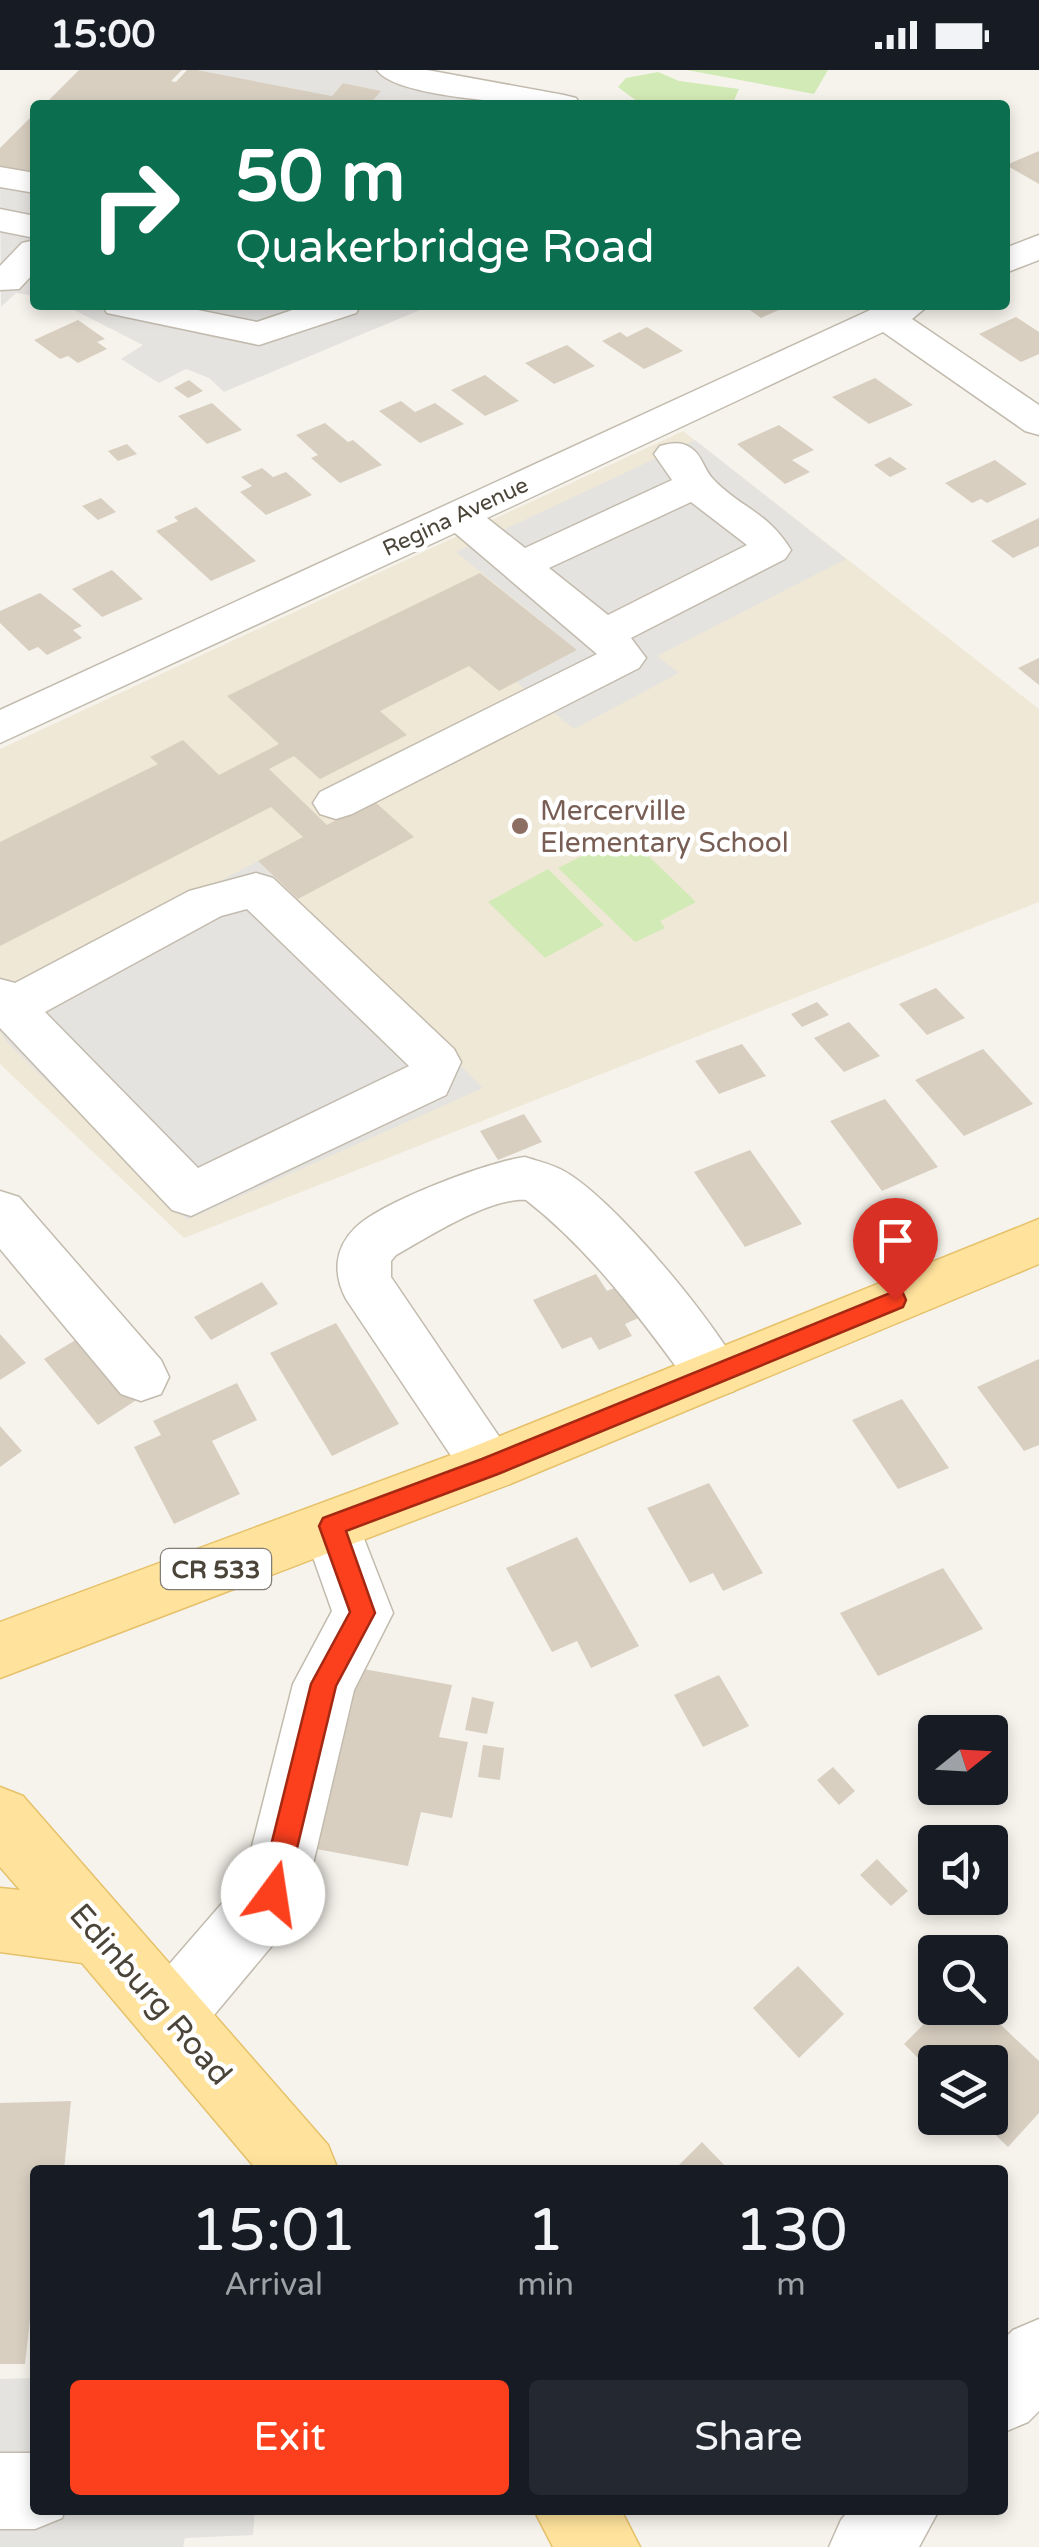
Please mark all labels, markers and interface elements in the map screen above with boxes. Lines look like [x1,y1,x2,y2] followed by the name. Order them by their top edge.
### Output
[50,12,155,58] text: 15:00
[235,136,405,220] text: 50 m
[70,140,200,270] icon: right
[235,221,655,275] text: Quakerbridge Road
[378,472,532,562] street label: Regina Avenue
[540,794,789,860] place label: Mercerville Elementary School
[509,815,531,837] marker: Mercerville Elementary School
[853,1198,938,1301] pin
[868,1213,923,1268] icon: arrive
[161,1549,271,1589] road number: CR 533
[918,1715,1008,1805] north arrow
[918,1715,1008,2135] map controls
[918,1825,1008,1915] button: sound
[221,1842,325,1946] position arrow
[61,1896,239,2093] street label: Edinburg Road
[918,1935,1008,2025] button: search
[918,2045,1008,2135] button: layers
[190,2195,357,2267] text: 15:01
[527,2195,564,2267] text: 1
[734,2195,848,2267] text: 130
[224,2266,323,2304] text: Arrival
[517,2266,574,2304] text: min
[776,2266,806,2304] text: m
[70,2380,509,2495] button: Exit
[529,2380,968,2495] button: Share

